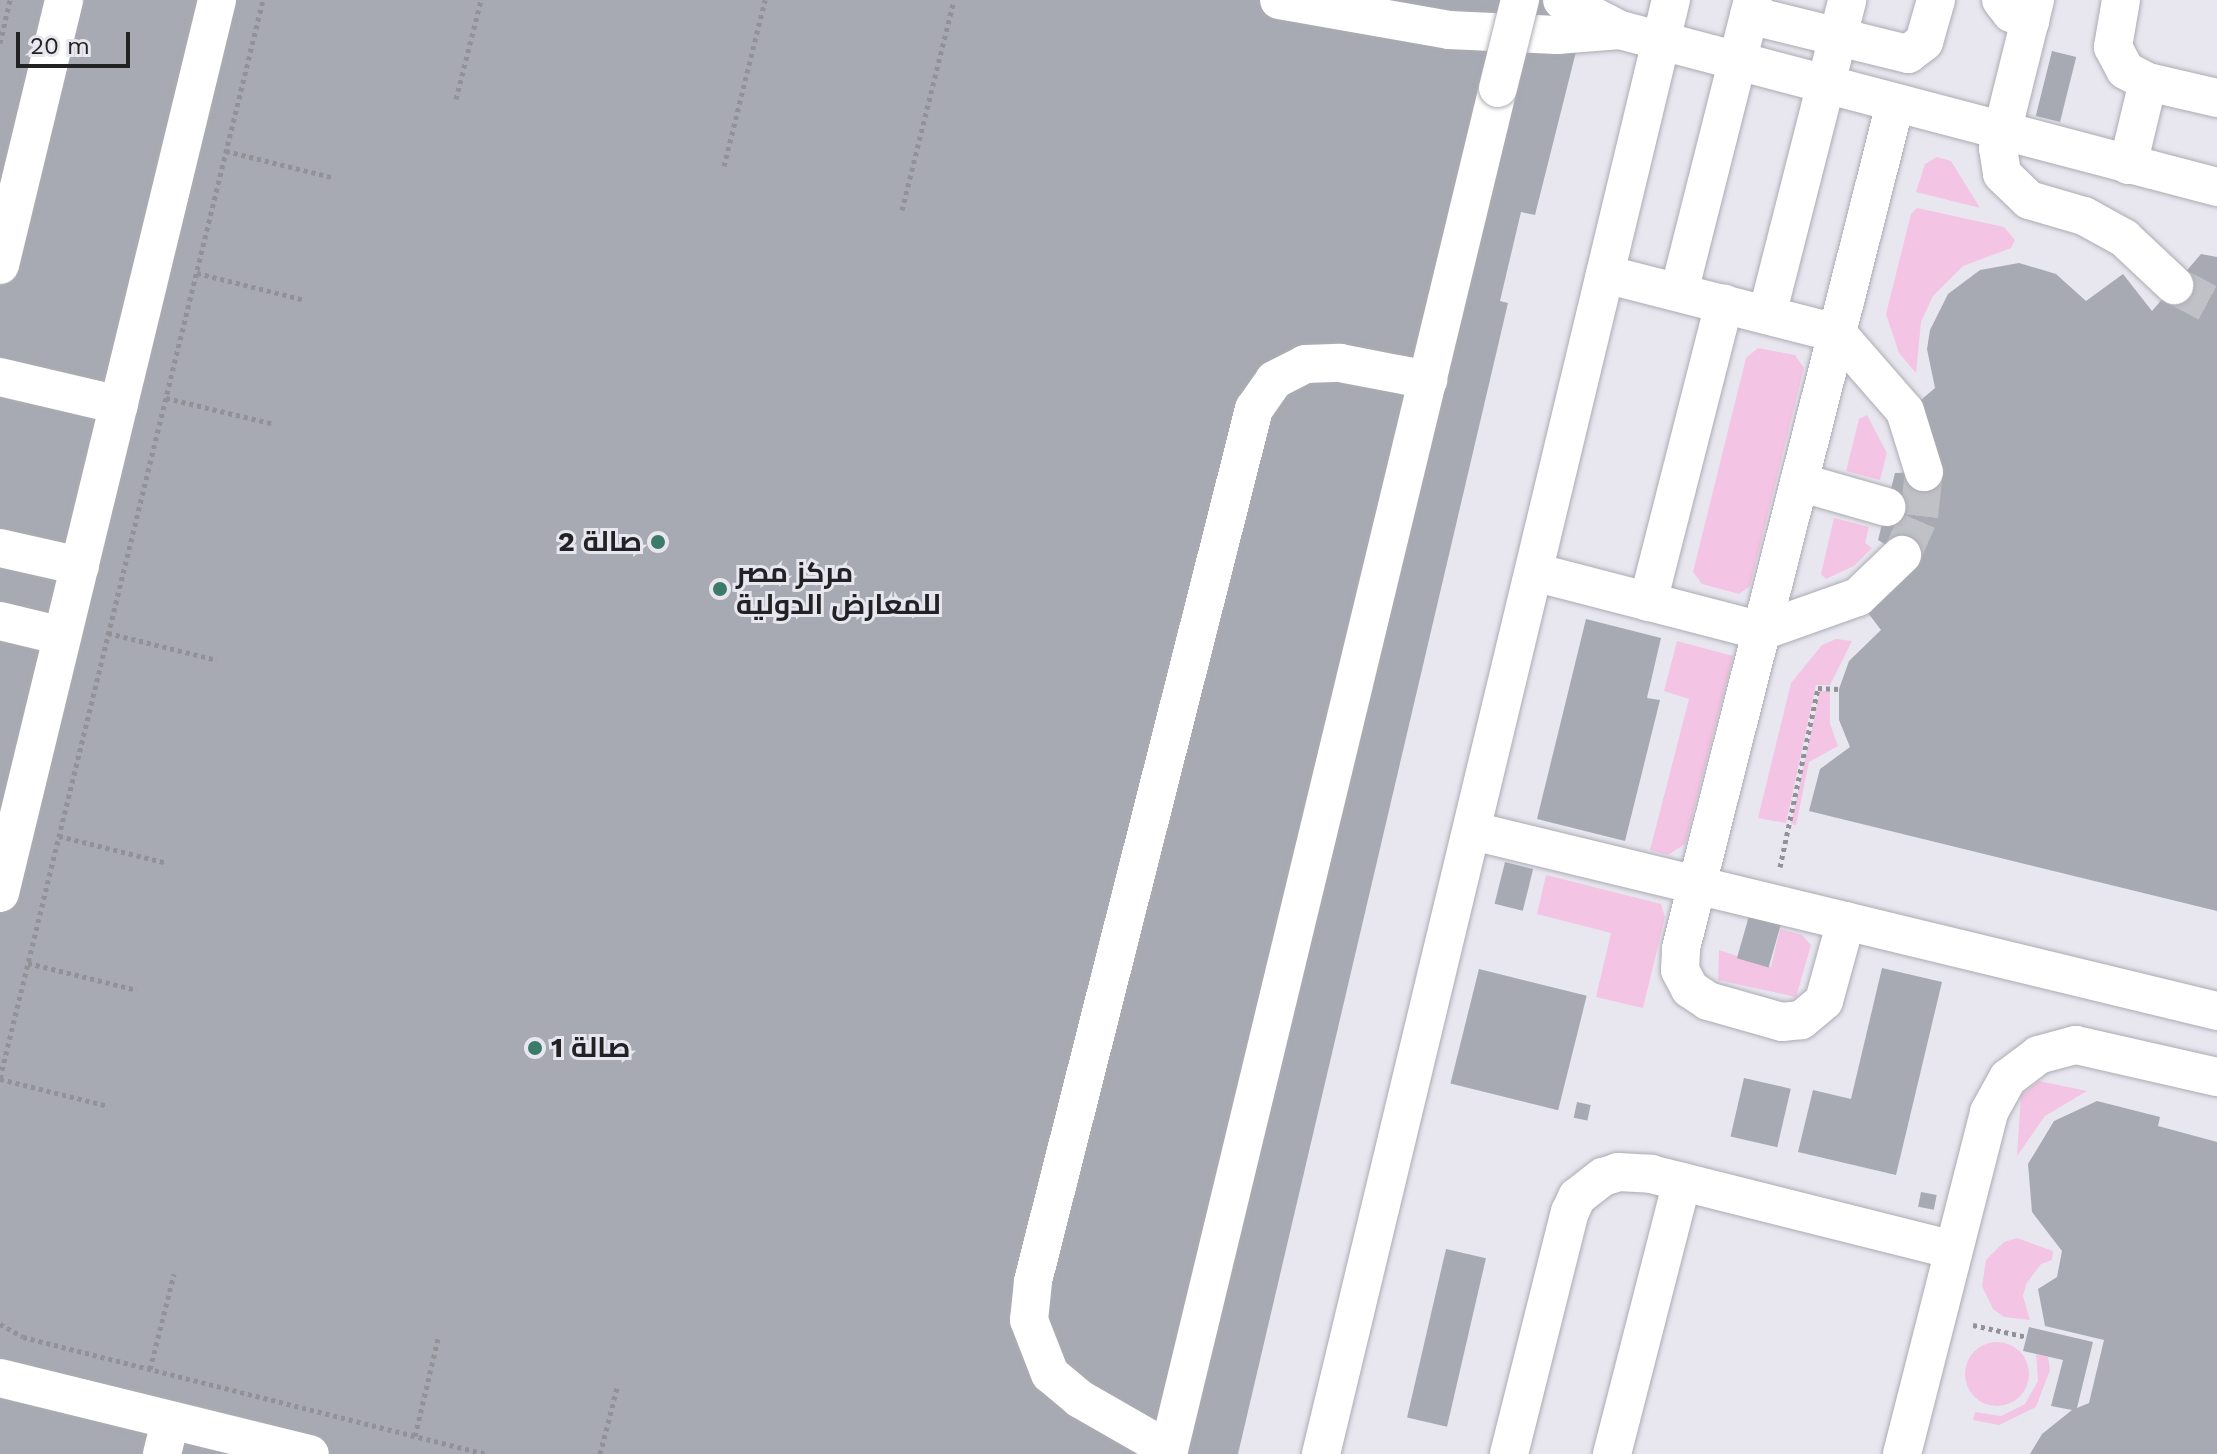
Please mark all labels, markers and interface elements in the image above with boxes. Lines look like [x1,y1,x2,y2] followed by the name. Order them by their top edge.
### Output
[20,16,134,66] scale bar
[30,32,90,60] text: 20 m
[558,525,642,559] place label: صالة 2
[649,533,667,551] marker: صالة 2
[736,556,941,622] place label: مركز مصر للمعارض الدولية
[711,580,729,598] marker: مركز مصر للمعارض الدولية
[551,1031,630,1065] place label: صالة 1
[526,1039,544,1057] marker: صالة 1

